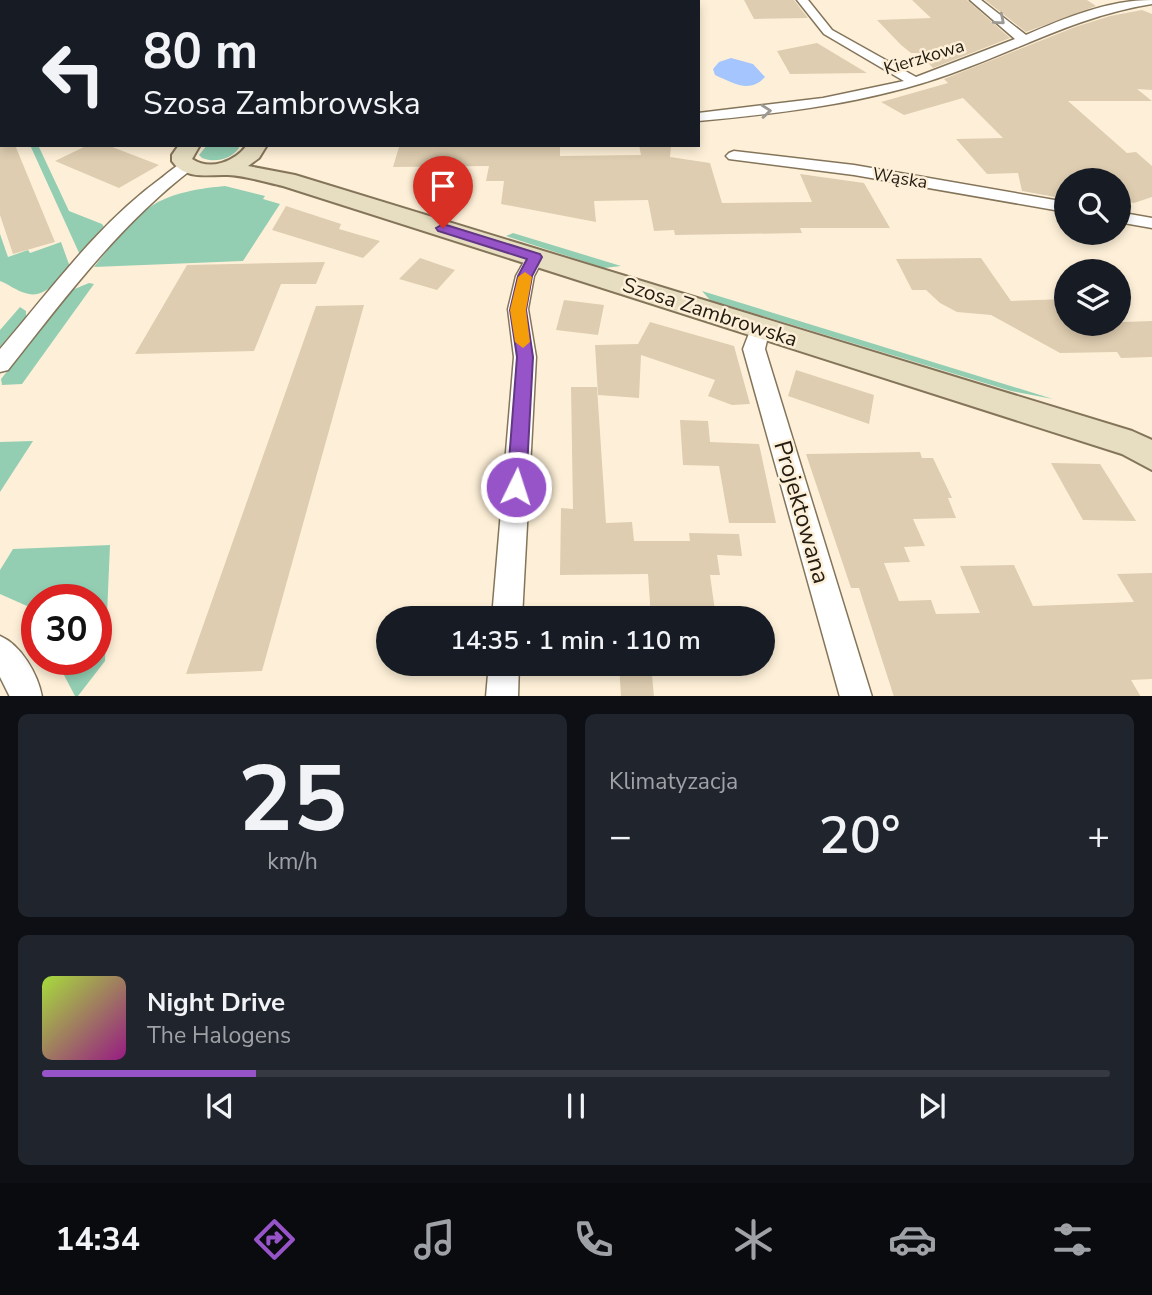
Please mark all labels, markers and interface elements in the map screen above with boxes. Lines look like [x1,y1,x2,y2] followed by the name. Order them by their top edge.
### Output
[992,12,1004,25] one-way arrow
[143,18,258,85] text: 80 m
[28,28,119,119] icon: left
[881,33,967,81] street label: Kierzkowa
[143,82,421,125] text: Szosa Zambrowska
[761,104,772,119] one-way arrow
[413,156,473,228] pin
[871,162,929,194] street label: Wąska
[424,167,462,205] icon: arrive
[1054,168,1131,336] map controls
[1054,168,1131,245] button: search
[1054,259,1131,336] button: layers
[619,271,801,353] street label: Szosa Zambrowska
[766,437,838,587] street label: Projektowana
[479,450,553,524] position arrow
[21,584,112,675] speed limit sign: 30
[450,623,701,658] text: 14:35 · 1 min · 110 m
[238,738,347,862] text: 25
[609,766,738,797] text: Klimatyzacja
[819,800,900,871] text: 20°
[609,811,632,862] text: −
[1087,811,1110,862] text: +
[267,846,318,877] text: km/h
[147,985,285,1020] text: Night Drive
[147,1020,291,1051] text: The Halogens
[201,1087,239,1125] icon: previous
[557,1087,595,1125] icon: pause
[913,1087,951,1125] icon: next
[250,1215,299,1264] icon: directions
[410,1215,459,1264] icon: music
[569,1215,618,1264] icon: phone
[729,1215,778,1264] icon: climate
[888,1215,937,1264] icon: car
[1048,1215,1097,1264] icon: filters
[55,1218,140,1261] text: 14:34

